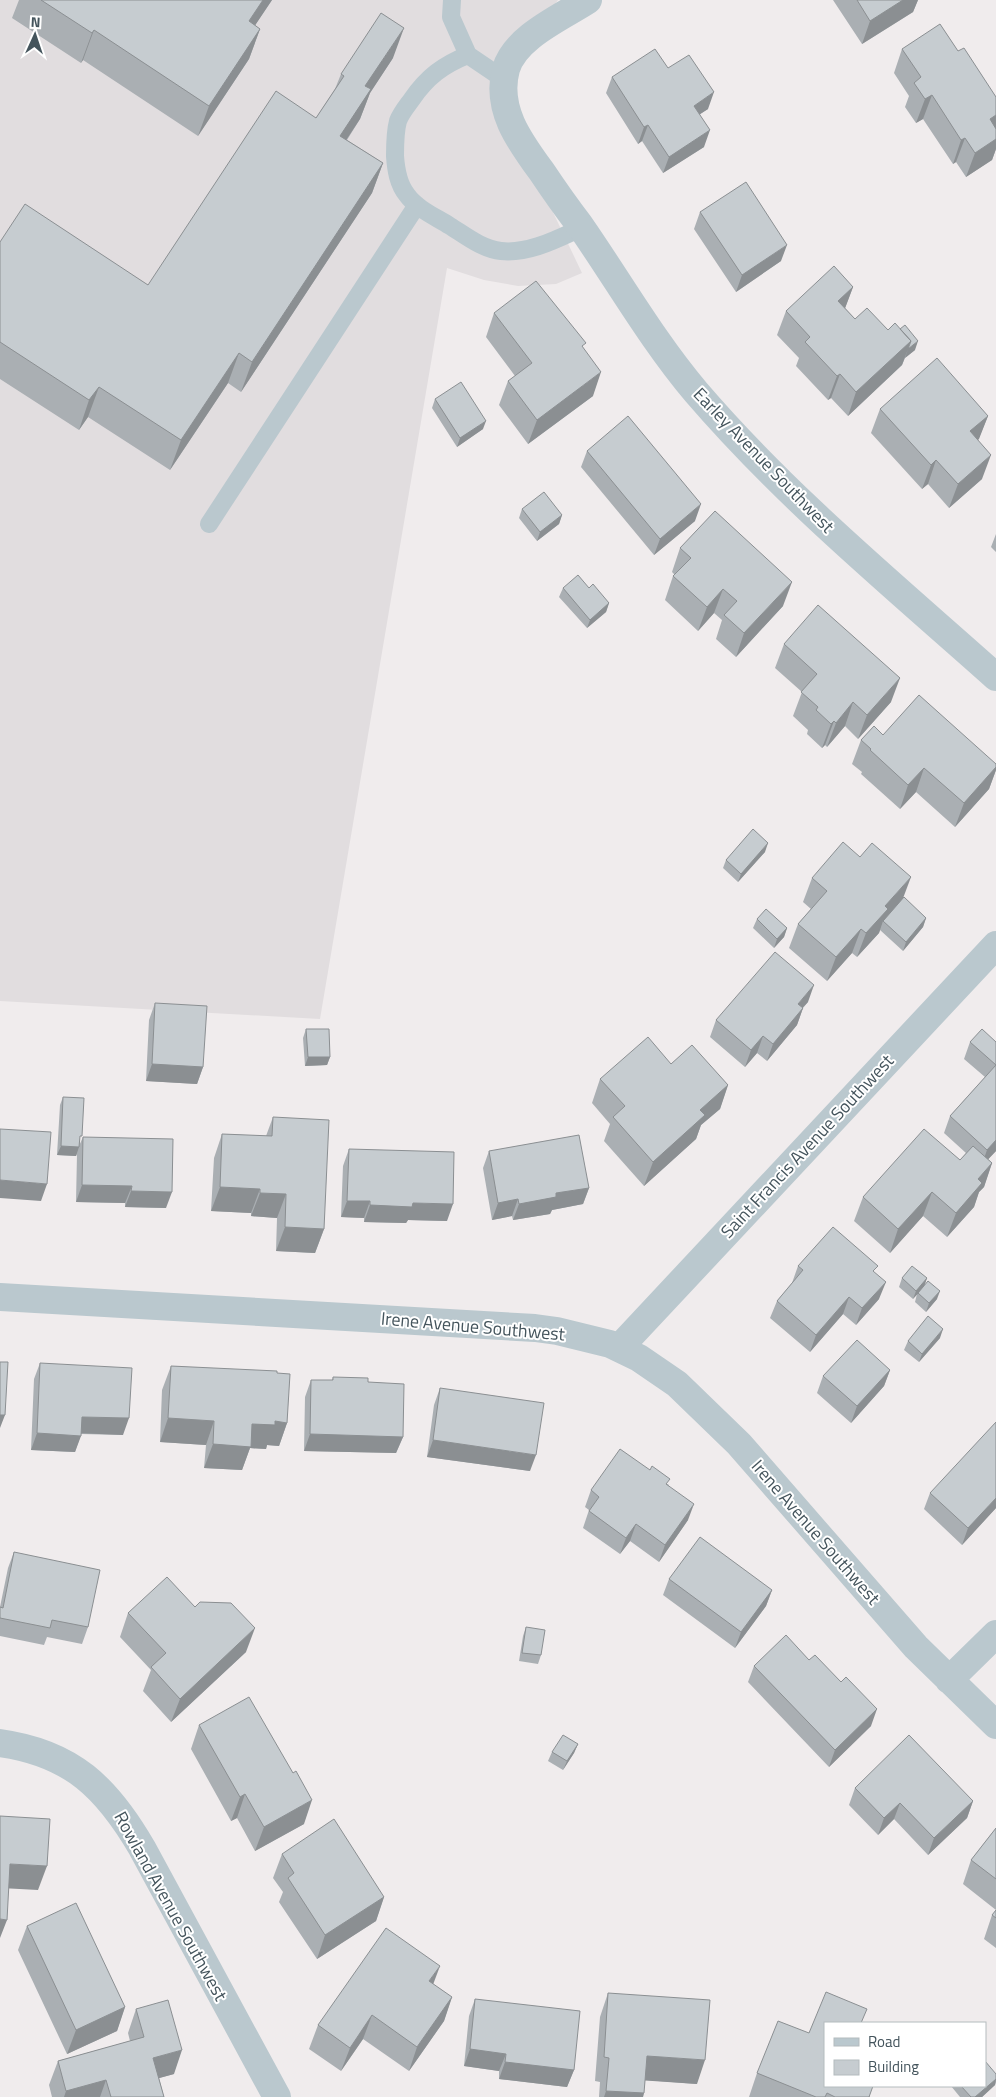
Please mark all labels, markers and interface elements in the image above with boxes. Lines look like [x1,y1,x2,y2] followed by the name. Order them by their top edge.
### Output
[10,10,60,60] north arrow
[30,11,41,32] text: N
[687,381,841,539] street label: Earley Avenue Southwest
[714,1047,900,1244] street label: Saint Francis Avenue Southwest
[380,1305,567,1348] street label: Irene Avenue Southwest
[745,1453,887,1611] street label: Irene Avenue Southwest
[108,1806,235,2006] street label: Rowland Avenue Southwest
[824,2022,986,2087] legend
[868,2030,900,2053] text: Road
[868,2055,919,2078] text: Building

